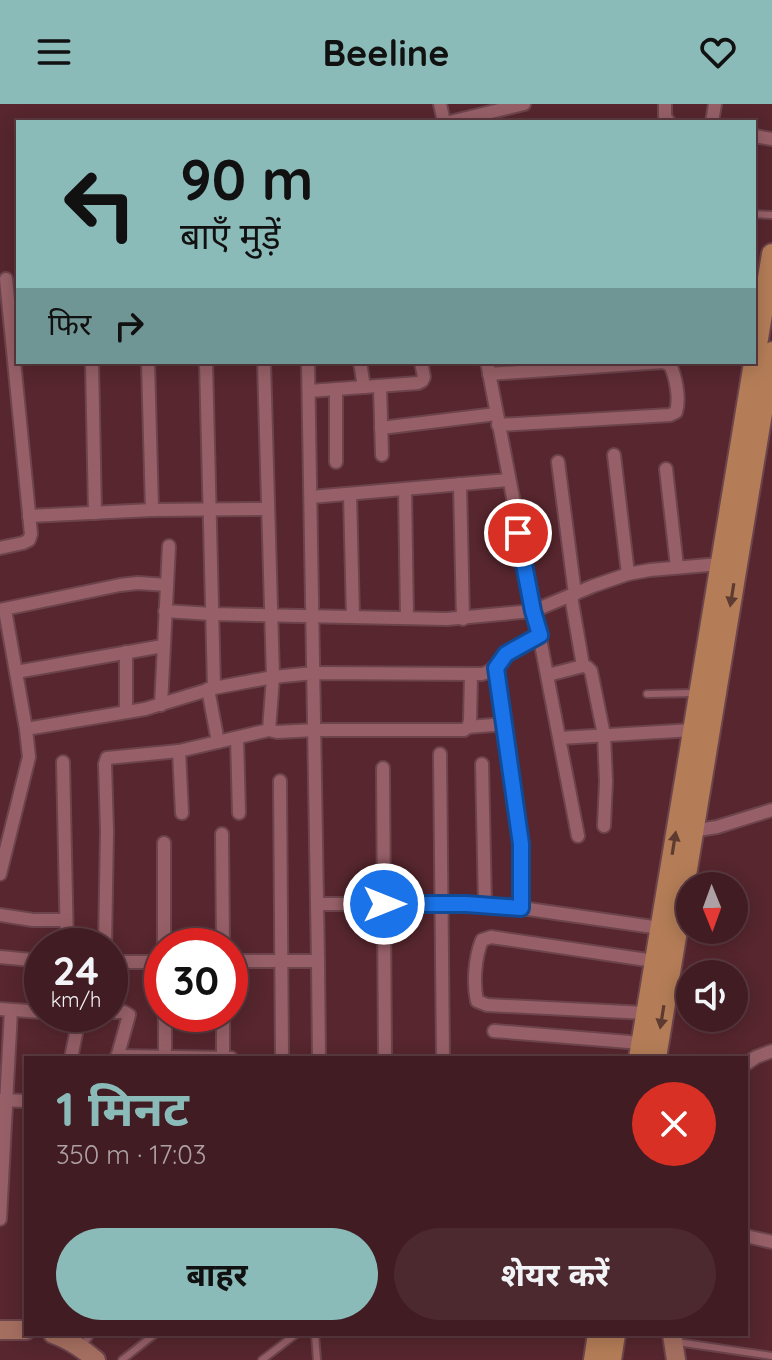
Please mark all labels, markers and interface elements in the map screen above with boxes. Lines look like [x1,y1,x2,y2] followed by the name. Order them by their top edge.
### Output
[32,30,76,74] icon: menu
[323,30,449,75] text: Beeline
[696,30,740,74] icon: heart
[180,144,314,214] text: 90 m
[48,152,152,256] icon: left
[180,213,280,258] text: बाएँ मुड़ें
[107,304,151,348] icon: right
[48,305,91,343] text: फिर
[484,499,552,567] pin
[496,511,540,555] icon: arrive
[725,583,737,608] one-way arrow
[668,830,681,855] one-way arrow
[342,862,426,946] position arrow
[676,872,748,944] north arrow
[676,872,748,1032] map controls
[144,928,248,1032] speed limit sign: 30
[53,945,99,995] text: 24
[676,960,748,1032] button: sound
[51,987,101,1012] text: km/h
[655,1005,668,1030] one-way arrow
[56,1078,189,1138] text: 1 मिनट
[632,1082,716,1166] button: close
[56,1138,206,1171] text: 350 m · 17:03
[56,1228,378,1320] button: बाहर
[394,1228,716,1320] button: शेयर करें

